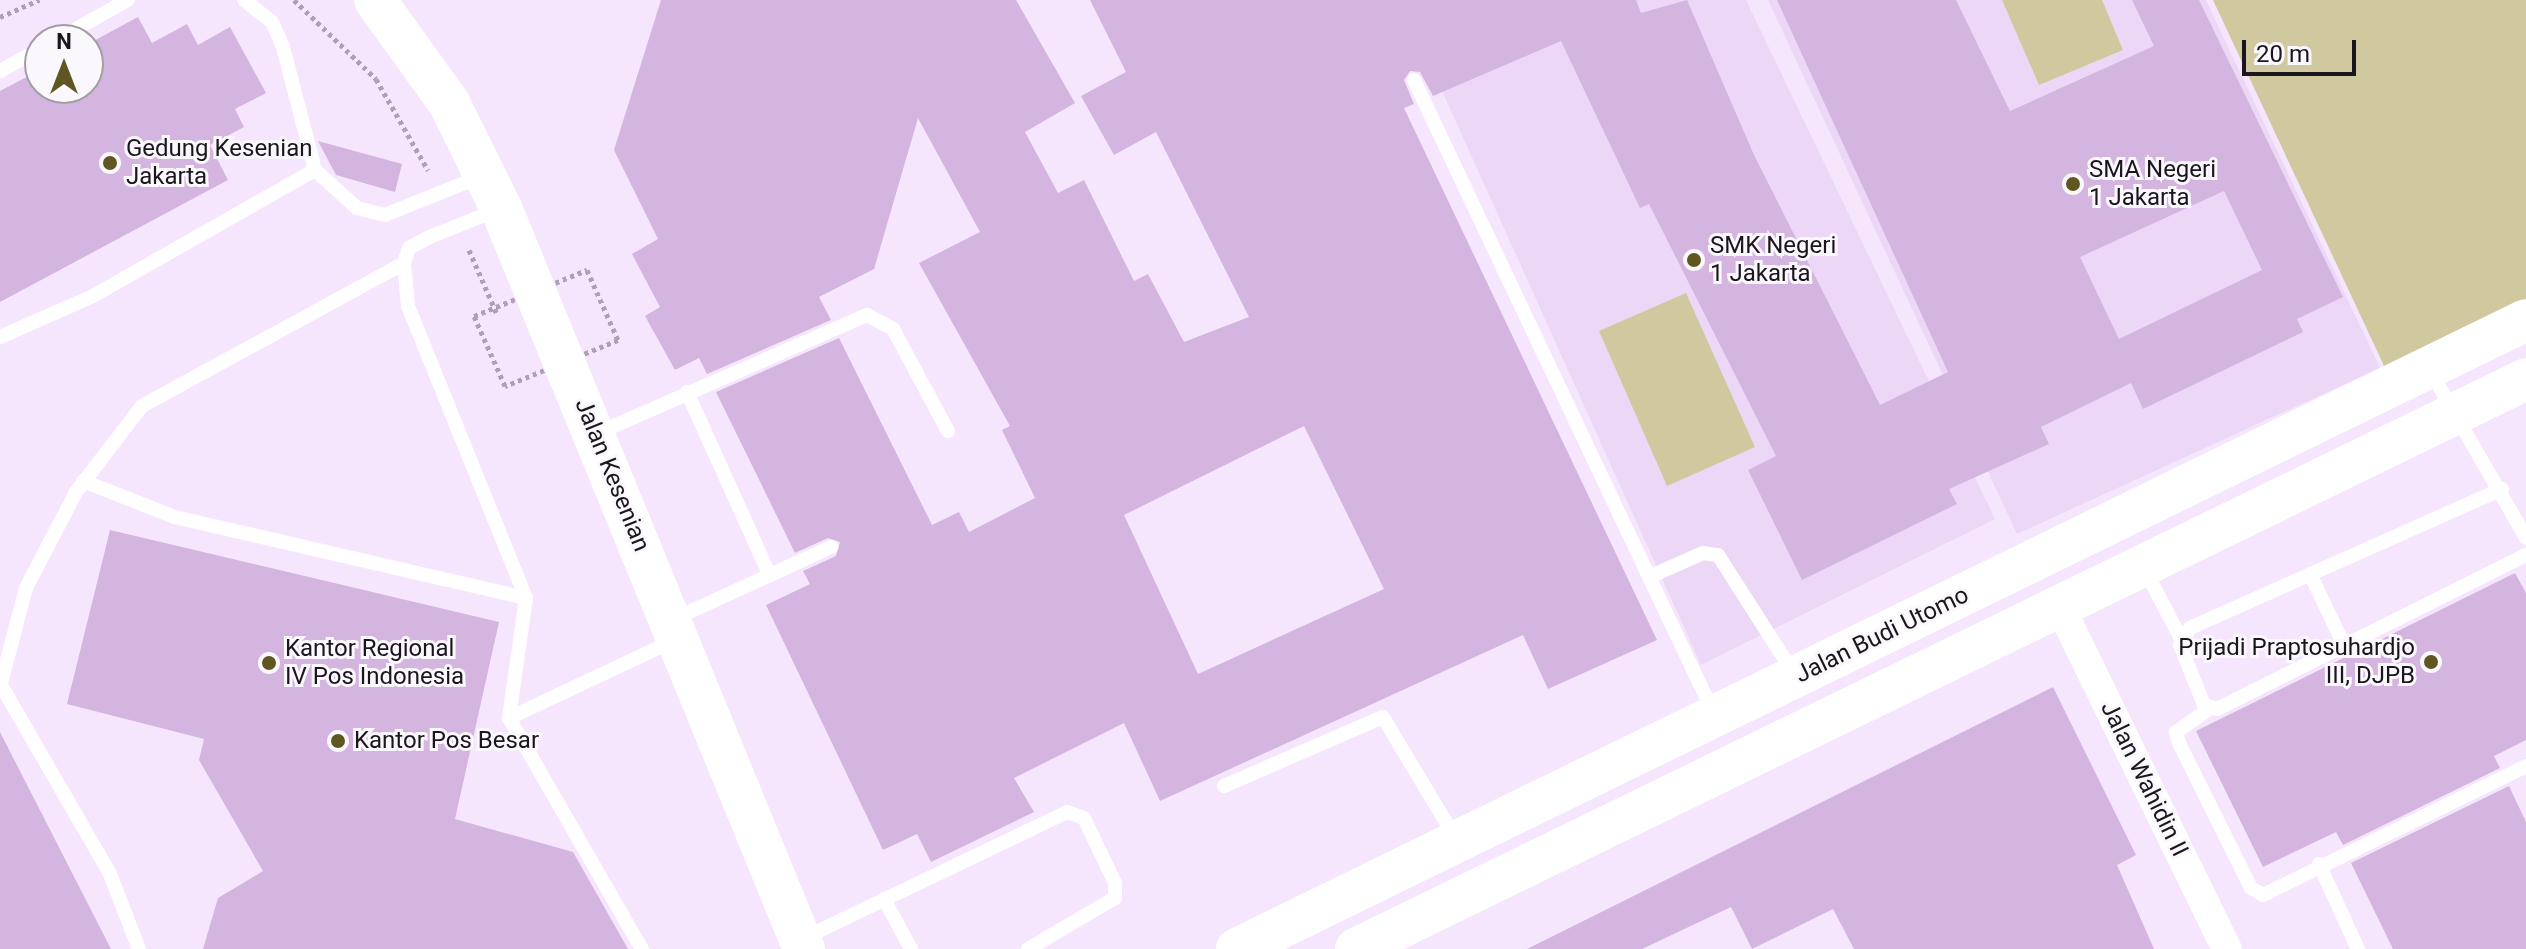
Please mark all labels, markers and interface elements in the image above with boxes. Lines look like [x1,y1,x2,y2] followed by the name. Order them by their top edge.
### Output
[24,24,104,104] north arrow
[2246,24,2360,74] scale bar
[56,29,72,54] text: N
[2256,40,2310,68] text: 20 m
[126,135,313,191] place label: Gedung Kesenian Jakarta
[101,154,119,172] marker: Gedung Kesenian Jakarta
[2089,156,2216,212] place label: SMA Negeri 1 Jakarta
[2064,175,2082,193] marker: SMA Negeri 1 Jakarta
[1710,232,1836,288] place label: SMK Negeri 1 Jakarta
[1685,251,1703,269] marker: SMK Negeri 1 Jakarta
[568,394,656,556] street label: Jalan Kesenian
[1791,581,1973,689] street label: Jalan Budi Utomo
[2178,634,2415,690] place label: Prijadi Praptosuhardjo III, DJPB
[285,635,464,691] place label: Kantor Regional IV Pos Indonesia
[2422,653,2440,671] marker: Prijadi Praptosuhardjo III, DJPB
[260,654,278,672] marker: Kantor Regional IV Pos Indonesia
[2094,697,2194,861] street label: Jalan Wahidin II
[354,727,539,755] place label: Kantor Pos Besar
[329,732,347,750] marker: Kantor Pos Besar

